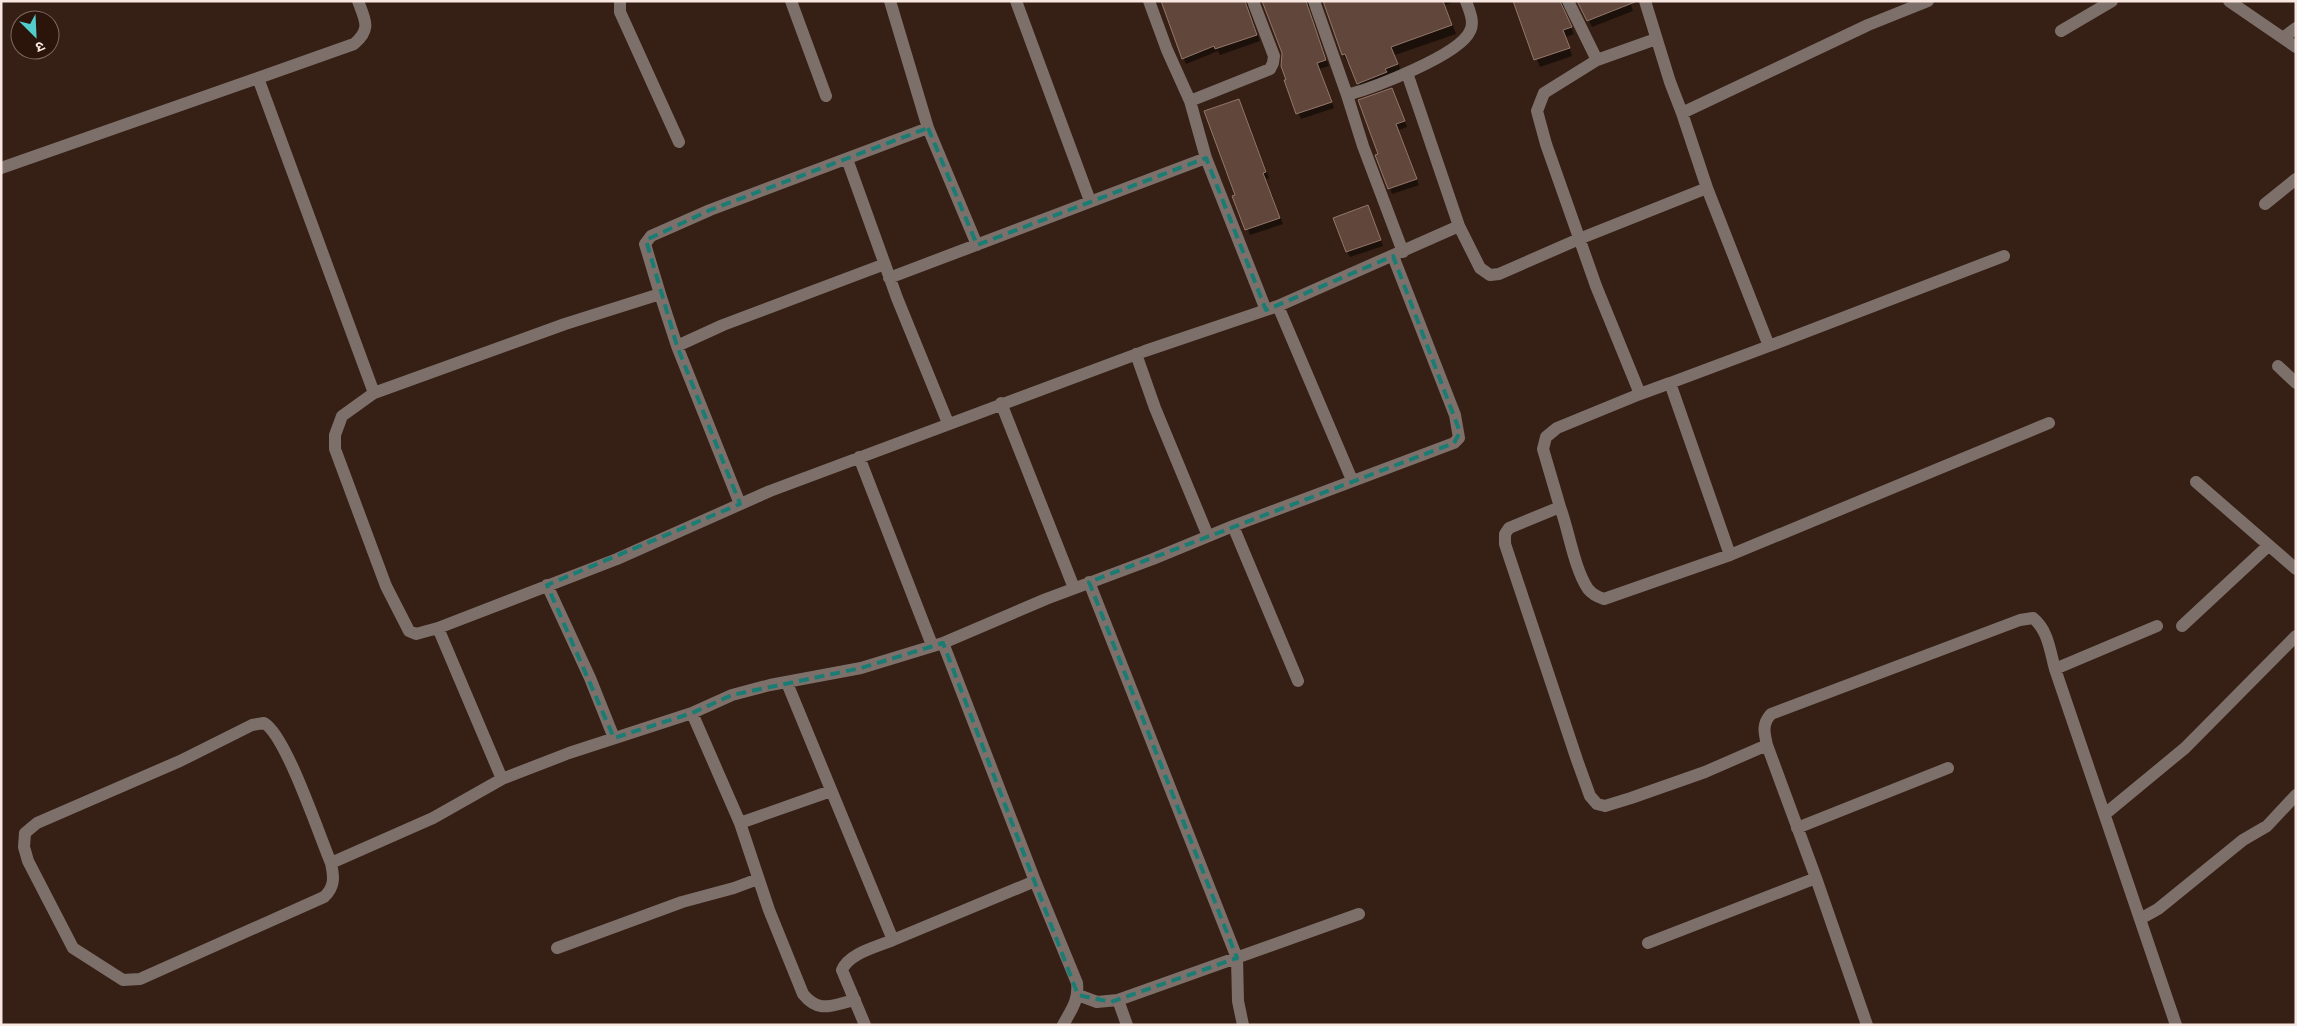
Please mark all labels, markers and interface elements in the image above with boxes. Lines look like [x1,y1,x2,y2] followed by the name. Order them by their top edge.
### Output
[10,10,60,60] north arrow
[32,37,47,56] text: उ

